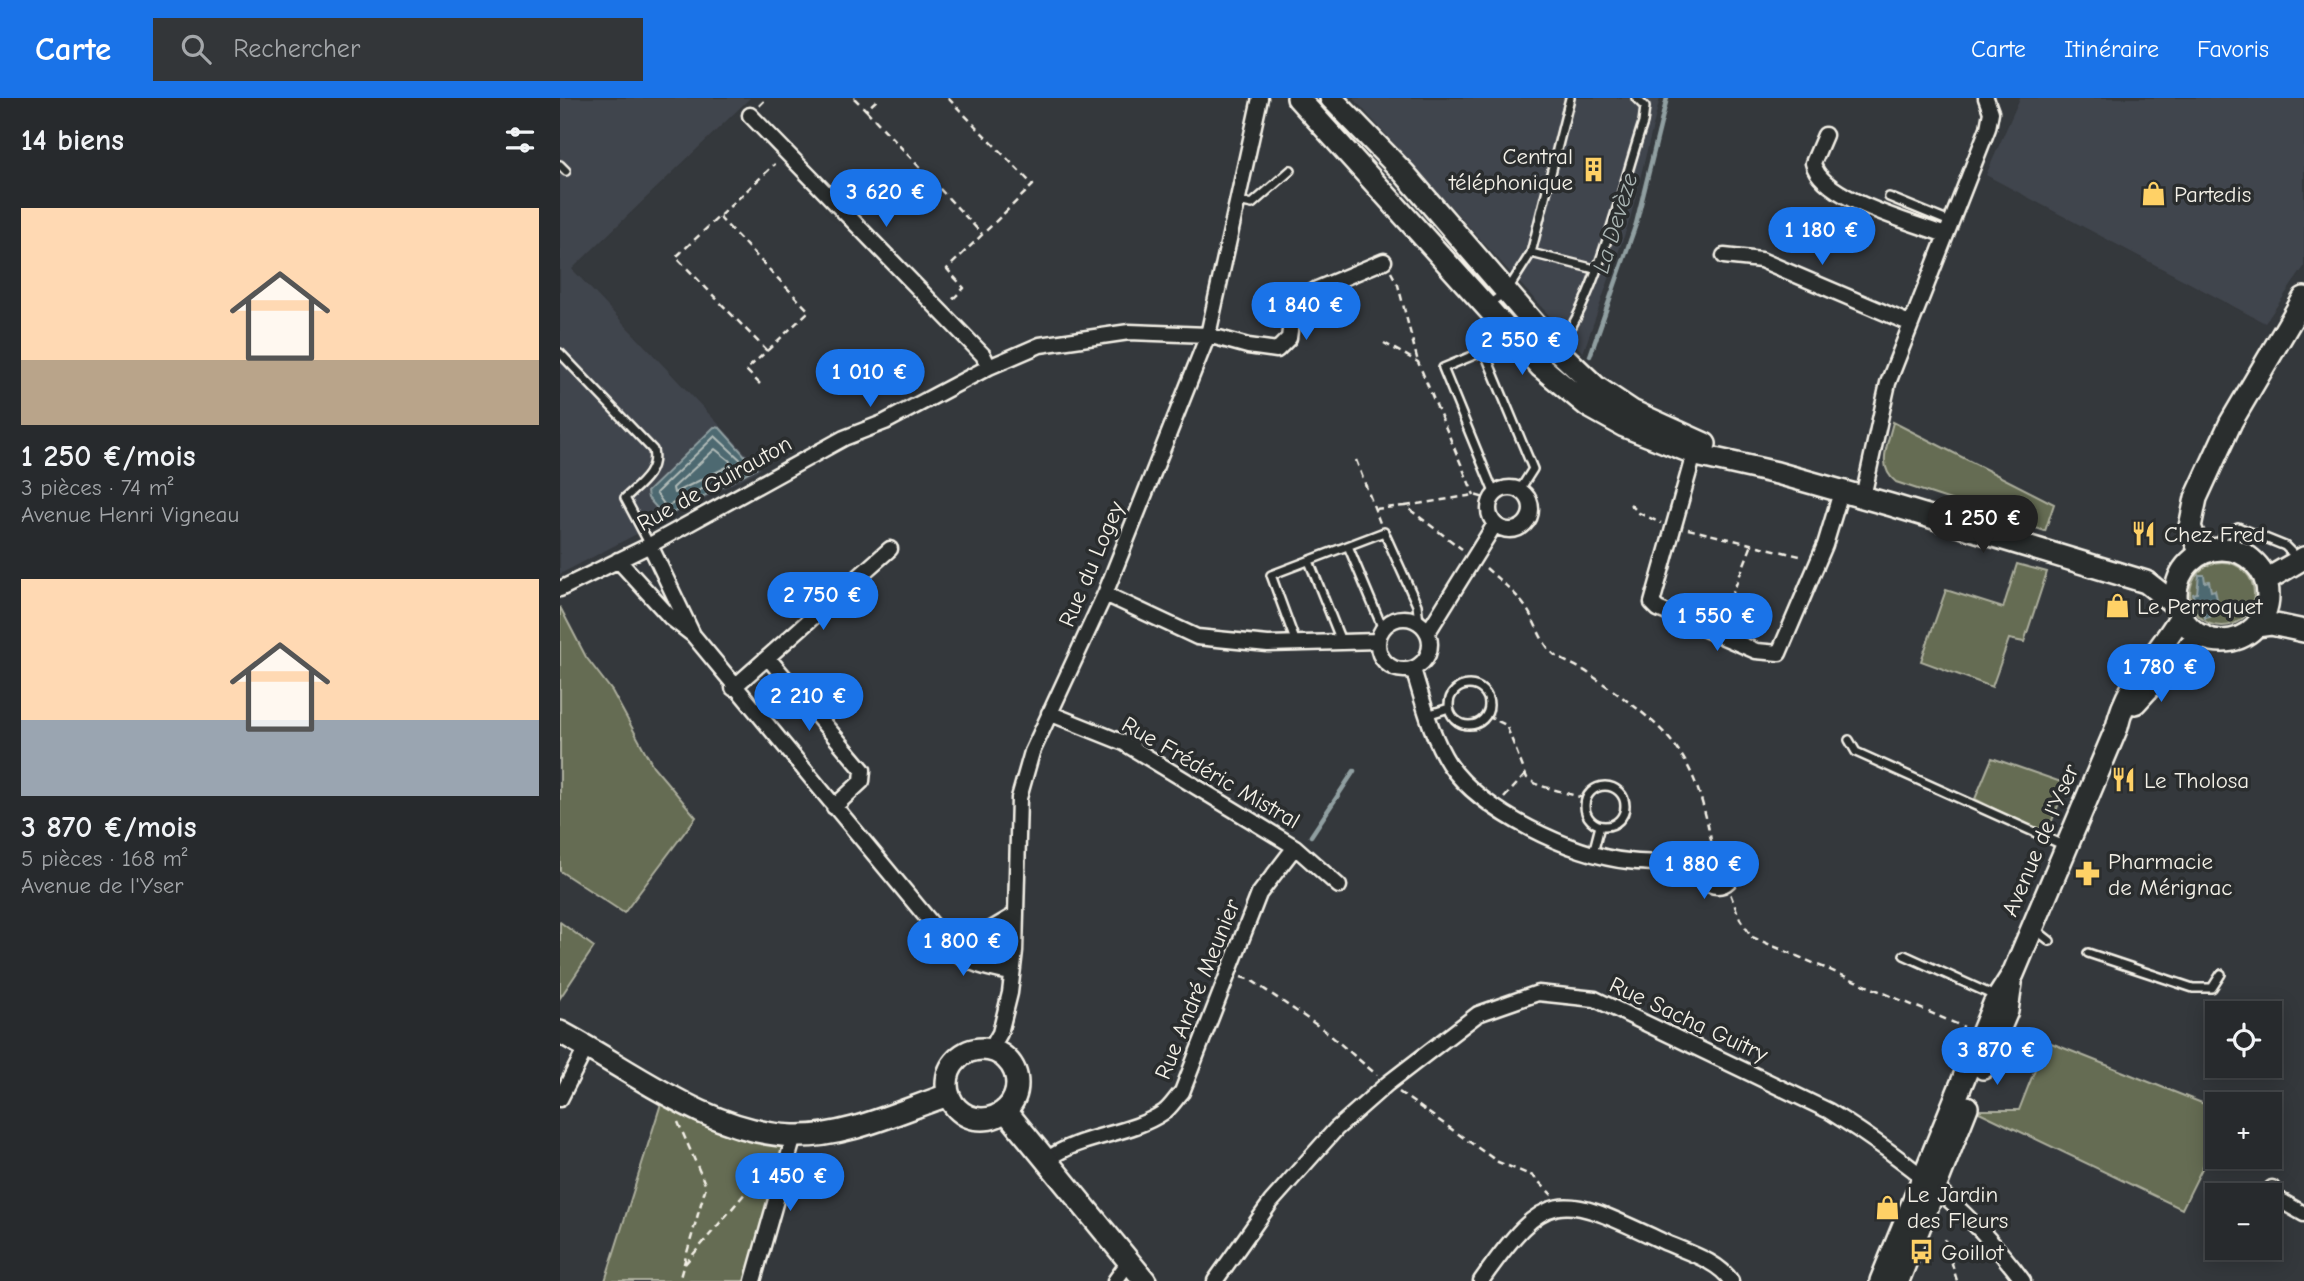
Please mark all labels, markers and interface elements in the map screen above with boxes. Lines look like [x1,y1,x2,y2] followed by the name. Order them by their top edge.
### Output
[153,18,643,81] search box
[35,30,111,68] text: Carte
[177,30,215,68] icon: search
[233,34,360,64] text: Rechercher
[1971,35,2026,63] text: Carte
[2064,35,2159,63] text: Itinéraire
[2197,35,2269,63] text: Favoris
[501,121,539,159] icon: filters
[21,123,124,158] text: 14 biens
[1448,143,1573,196] place label: Central téléphonique
[1579,155,1607,183] building icon: Central téléphonique
[1586,169,1644,277] water label: La Devèze
[821,170,951,229] pin: 3 620 €
[846,178,926,205] text: 3 620 €
[2140,180,2168,208] shop icon: Partedis
[2174,181,2251,208] place label: Partedis
[1757,208,1887,267] pin: 1 180 €
[1784,216,1860,243] text: 1 180 €
[217,253,343,379] icon: home
[1241,282,1371,342] pin: 1 840 €
[1268,291,1344,318] text: 1 840 €
[1457,317,1587,377] pin: 2 550 €
[1481,326,1563,353] text: 2 550 €
[805,350,935,409] pin: 1 010 €
[832,358,908,385] text: 1 010 €
[632,430,796,537] street label: Rue de Guirauton
[21,439,195,474] text: 1 250 €/mois
[21,474,173,501] text: 3 pièces · 74 m²
[1918,496,2048,555] pin: 1 250 €
[1053,497,1130,631] street label: Rue du Logey
[21,501,239,528] text: Avenue Henri Vigneau
[1944,504,2022,531] text: 1 250 €
[2130,520,2158,548] restaurant icon: Chez Fred
[2164,521,2265,548] place label: Chez Fred
[758,573,888,632] pin: 2 750 €
[783,581,863,608] text: 2 750 €
[2103,592,2131,620] shop icon: Le Perroquet
[2137,593,2264,620] place label: Le Perroquet
[1652,594,1782,653] pin: 1 550 €
[1678,602,1756,629] text: 1 550 €
[217,624,343,750] icon: home
[2096,644,2226,704] pin: 1 780 €
[2123,653,2199,680] text: 1 780 €
[744,674,874,733] pin: 2 210 €
[770,682,848,709] text: 2 210 €
[1117,710,1305,834] street label: Rue Frédéric Mistral
[1996,759,2085,920] street label: Avenue de l'Yser
[2110,766,2138,794] restaurant icon: Le Tholosa
[2144,767,2249,794] place label: Le Tholosa
[21,810,196,845] text: 3 870 €/mois
[1639,842,1769,901] pin: 1 880 €
[21,845,188,872] text: 5 pièces · 168 m²
[2108,848,2232,901] place label: Pharmacie de Mérignac
[1665,850,1743,877] text: 1 880 €
[2074,860,2102,888] pharmacy icon: Pharmacie de Mérignac
[21,872,183,899] text: Avenue de l'Yser
[1149,894,1246,1083] street label: Rue André Meunier
[898,918,1028,978] pin: 1 800 €
[923,927,1003,954] text: 1 800 €
[1605,971,1773,1068] street label: Rue Sacha Guitry
[2205,1001,2282,1260] map controls
[2205,1001,2282,1078] button: locate
[1932,1028,2062,1087] pin: 3 870 €
[1958,1036,2036,1063] text: 3 870 €
[2205,1092,2282,1169] button: +
[725,1154,855,1213] pin: 1 450 €
[751,1162,829,1189] text: 1 450 €
[1907,1181,2008,1234] place label: Le Jardin des Fleurs
[2205,1183,2282,1260] button: −
[1873,1193,1901,1221] shop icon: Le Jardin des Fleurs
[1907,1238,1935,1266] bus stop icon: Goillot
[1941,1239,2005,1266] place label: Goillot

